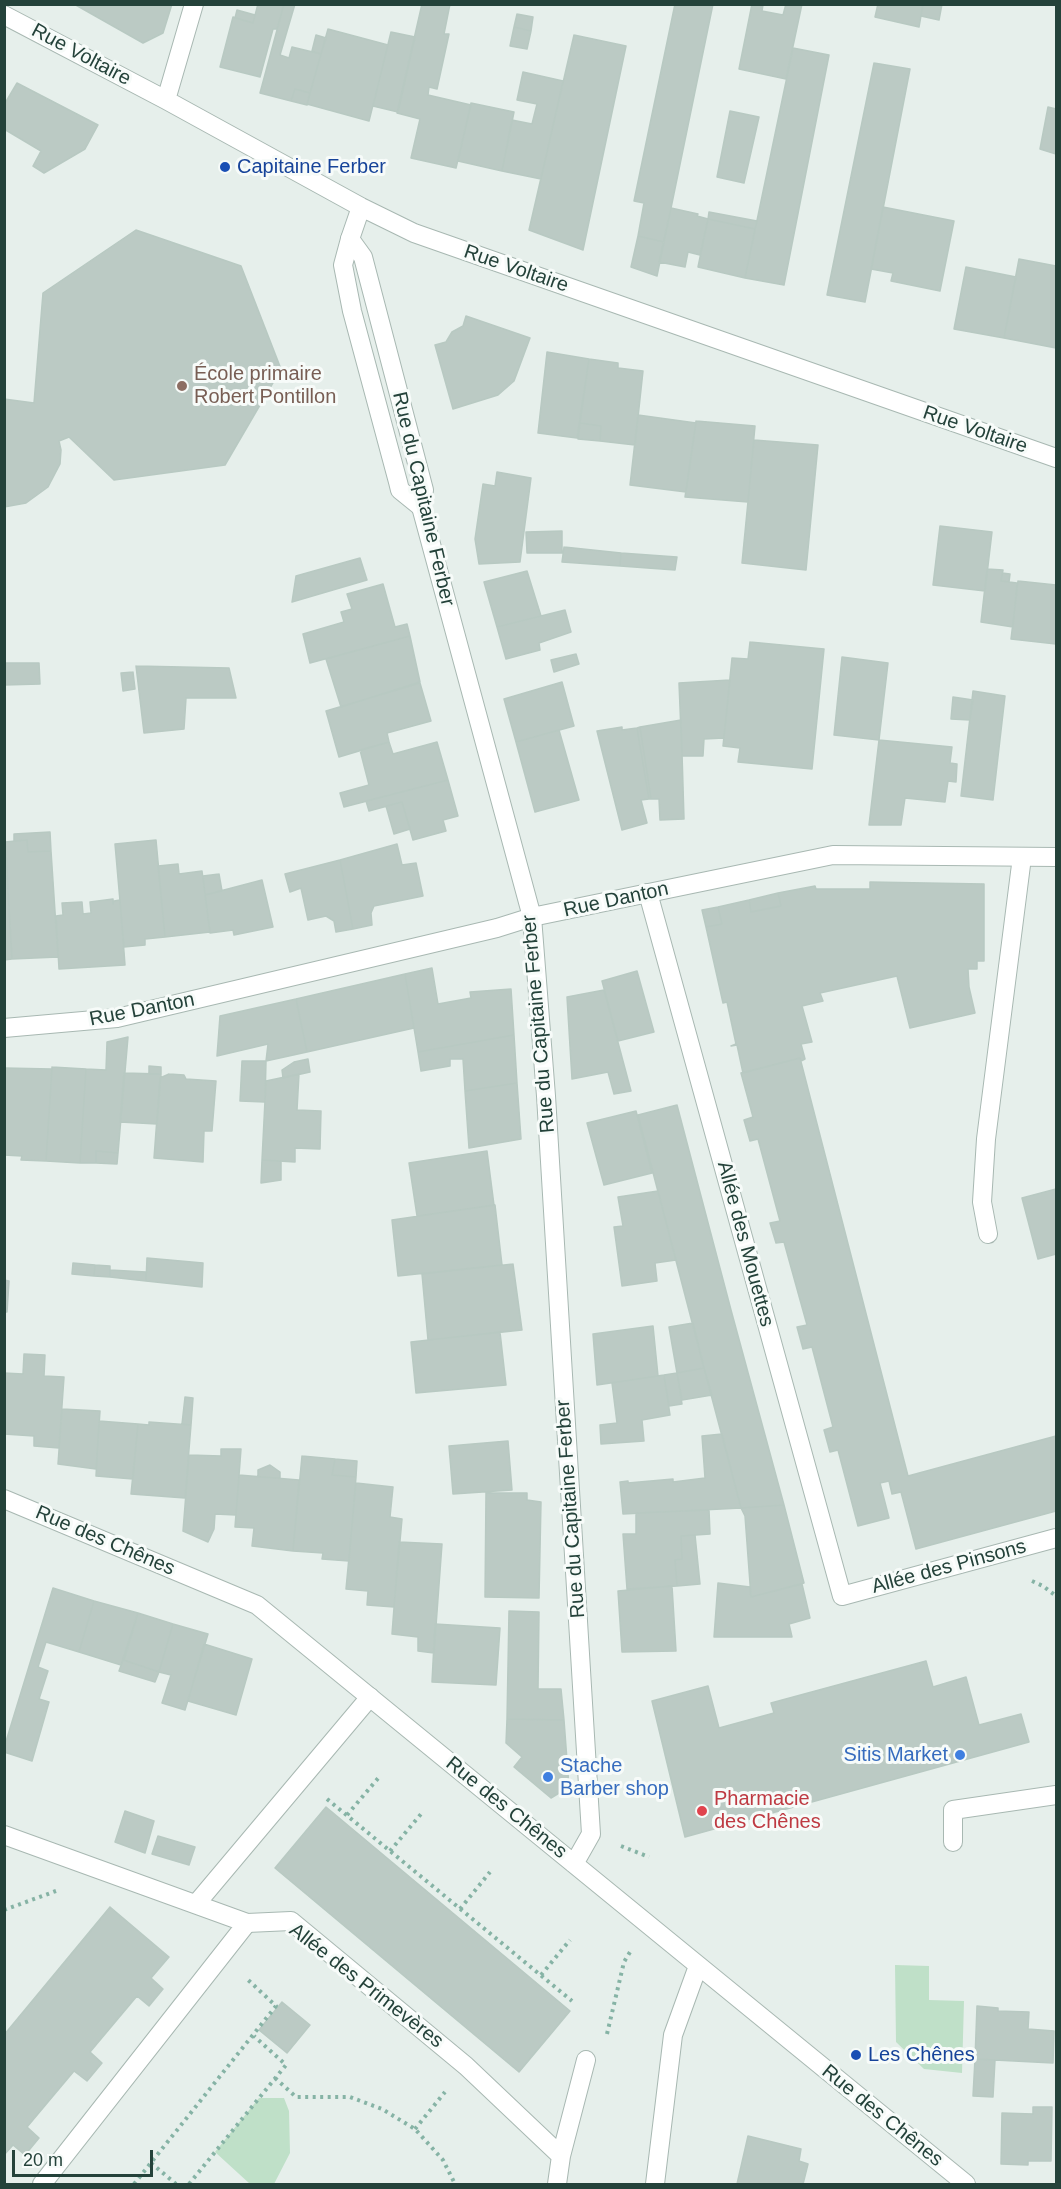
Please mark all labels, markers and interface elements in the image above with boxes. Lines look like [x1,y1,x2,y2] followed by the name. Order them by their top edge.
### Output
[27,19,135,91] street label: Rue Voltaire
[237,155,386,179] place label: Capitaine Ferber
[218,160,232,174] marker: Capitaine Ferber
[461,240,571,298] street label: Rue Voltaire
[194,362,336,409] place label: École primaire Robert Pontillon
[175,379,189,393] marker: École primaire Robert Pontillon
[387,390,459,608] street label: Rue du Capitaine Ferber
[920,401,1030,459] street label: Rue Voltaire
[561,877,671,923] street label: Rue Danton
[518,914,560,1134] street label: Rue du Capitaine Ferber
[87,988,197,1032] street label: Rue Danton
[711,1159,779,1329] street label: Allée des Mouettes
[551,1399,591,1619] street label: Rue du Capitaine Ferber
[32,1501,178,1581] street label: Rue des Chênes
[869,1535,1029,1599] street label: Allée des Pinsons
[844,1743,948,1767] place label: Sitis Market
[953,1748,967,1762] marker: Sitis Market
[441,1752,571,1864] street label: Rue des Chênes
[560,1754,669,1801] place label: Stache Barber shop
[541,1770,555,1784] marker: Stache Barber shop
[714,1787,821,1834] place label: Pharmacie des Chênes
[695,1804,709,1818] marker: Pharmacie des Chênes
[284,1918,448,2054] street label: Allée des Primevères
[868,2043,975,2067] place label: Les Chênes
[849,2048,863,2062] marker: Les Chênes
[817,2060,947,2172] street label: Rue des Chênes
[15,2138,156,2176] scale bar
[23,2150,63,2170] text: 20 m

